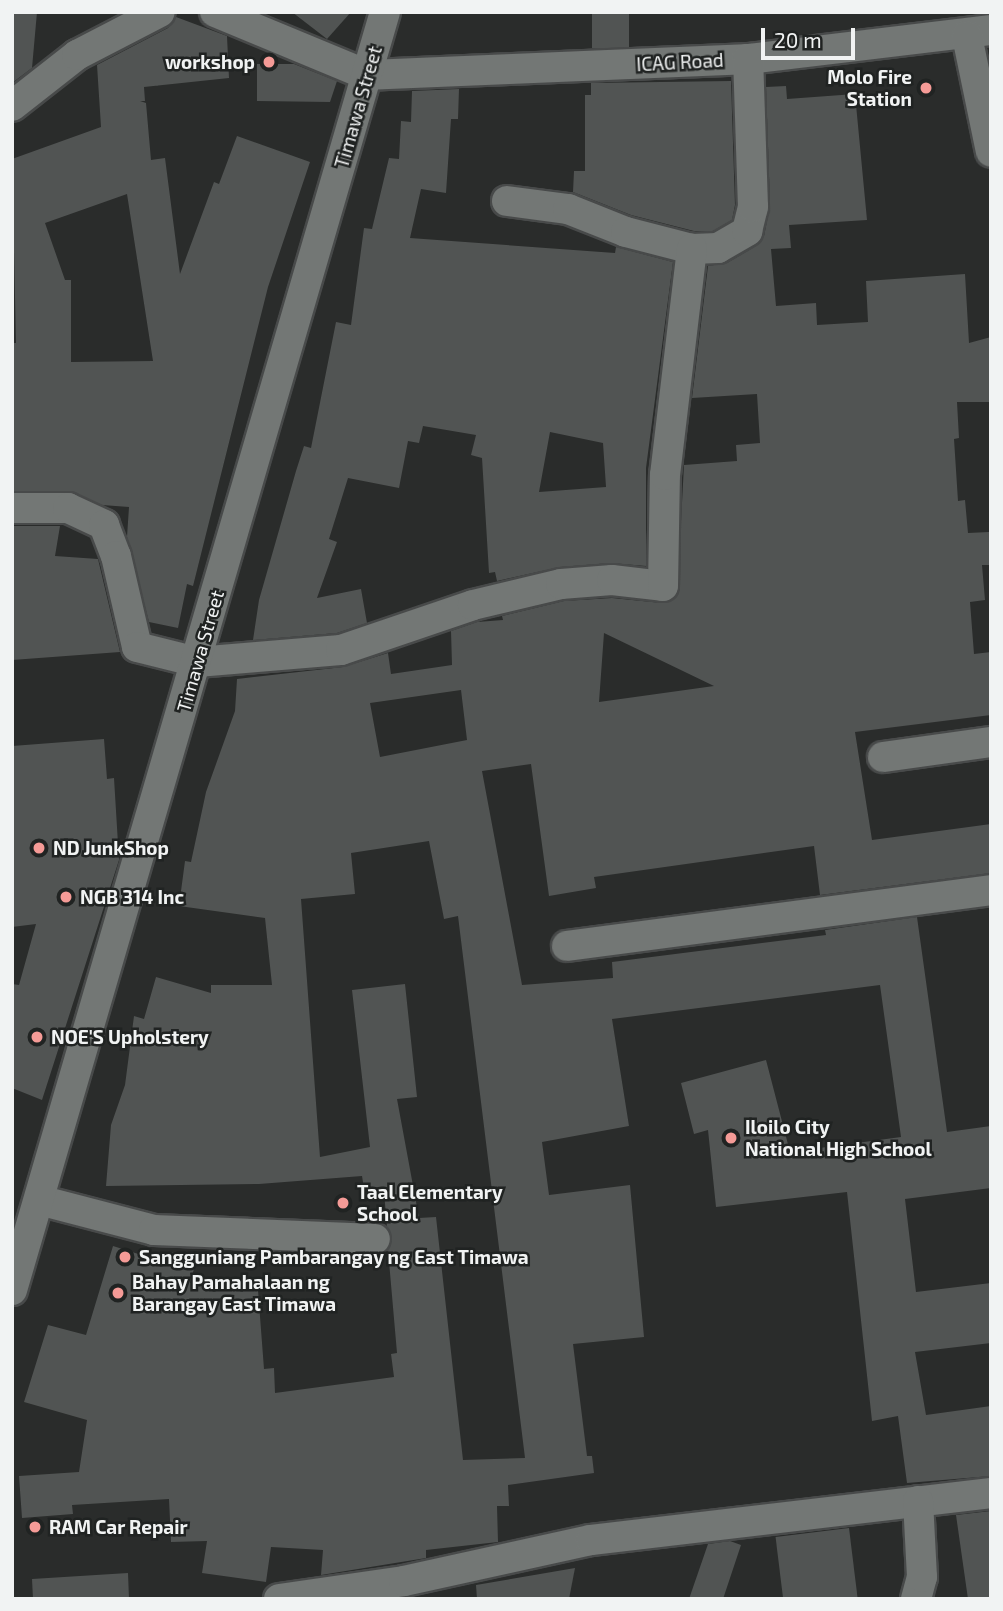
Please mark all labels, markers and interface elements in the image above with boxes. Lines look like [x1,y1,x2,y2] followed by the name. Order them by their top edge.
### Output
[765,14,860,58] scale bar
[774,27,822,52] text: 20 m
[330,43,386,171] street label: Timawa Street
[636,48,724,76] street label: ICAG Road
[165,51,255,73] place label: workshop
[261,54,277,70] marker: workshop
[827,66,912,110] place label: Molo Fire Station
[918,80,934,96] marker: Molo Fire Station
[172,587,228,715] street label: Timawa Street
[53,837,169,859] place label: ND JunkShop
[31,840,47,856] marker: ND JunkShop
[80,886,184,908] place label: NGB 314 Inc
[58,889,74,905] marker: NGB 314 Inc
[51,1026,209,1048] place label: NOE'S Upholstery
[29,1029,45,1045] marker: NOE'S Upholstery
[745,1116,932,1160] place label: Iloilo City National High School
[723,1130,739,1146] marker: Iloilo City National High School
[357,1181,503,1225] place label: Taal Elementary School
[335,1195,351,1211] marker: Taal Elementary School
[139,1246,529,1268] place label: Sangguniang Pambarangay ng East Timawa
[117,1249,133,1265] marker: Sangguniang Pambarangay ng East Timawa
[132,1271,337,1315] place label: Bahay Pamahalaan ng Barangay East Timawa
[110,1285,126,1301] marker: Bahay Pamahalaan ng Barangay East Timawa
[49,1516,188,1538] place label: RAM Car Repair
[27,1519,43,1535] marker: RAM Car Repair

